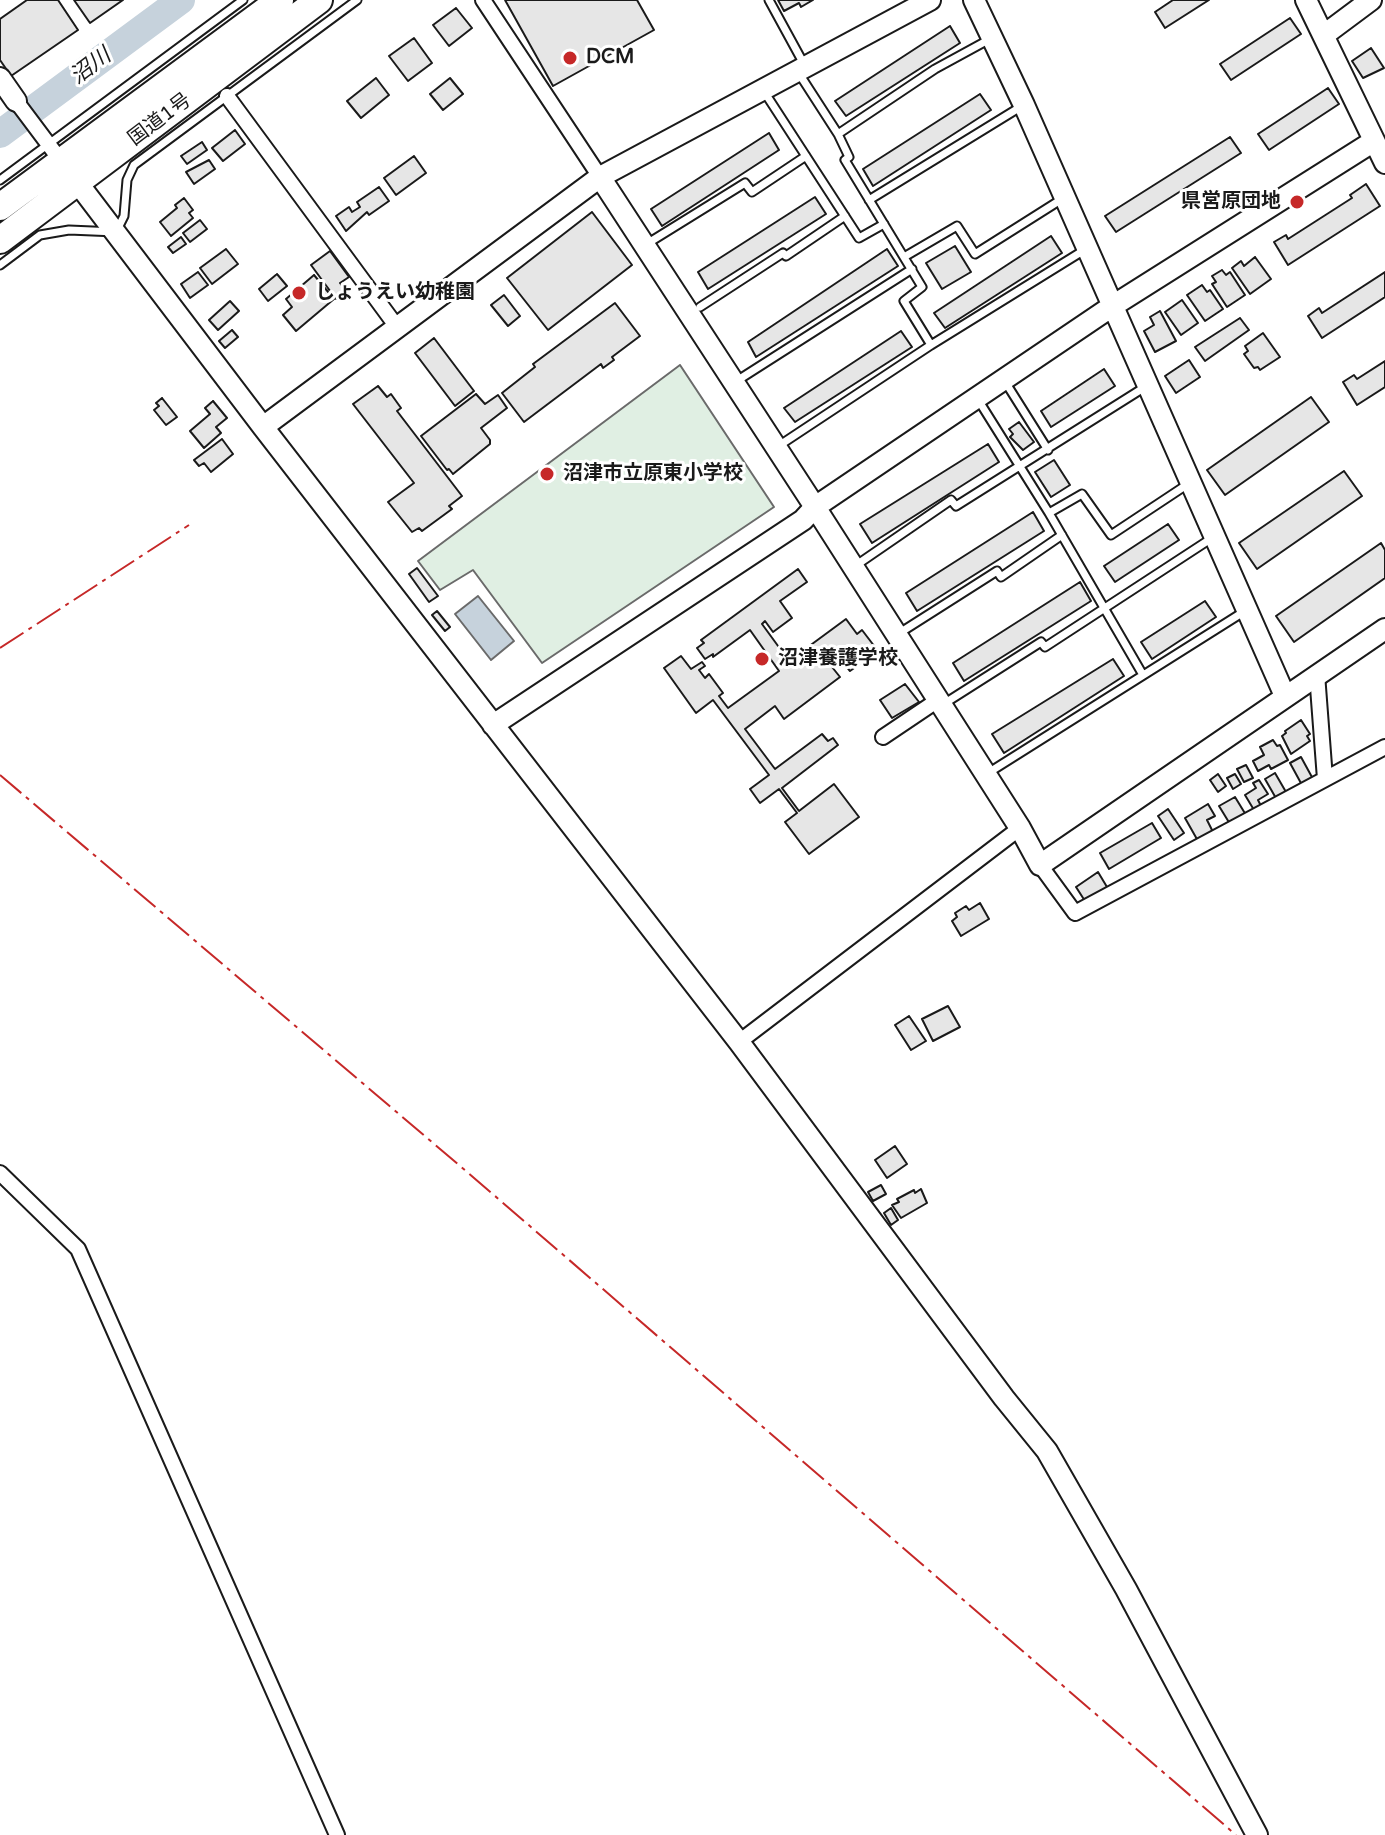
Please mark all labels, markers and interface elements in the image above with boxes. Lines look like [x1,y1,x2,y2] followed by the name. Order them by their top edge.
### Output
[65,43,117,91] water label: 沼川
[586,46,634,70] place label: DCM
[561,49,579,67] marker: DCM
[124,89,196,151] street label: 国道1号
[1181,190,1281,214] place label: 県営原団地
[1288,193,1306,211] marker: 県営原団地
[315,281,475,305] place label: しょうえい幼稚園
[290,284,308,302] marker: しょうえい幼稚園
[563,462,743,486] place label: 沼津市立原東小学校
[538,465,556,483] marker: 沼津市立原東小学校
[778,647,898,671] place label: 沼津養護学校
[753,650,771,668] marker: 沼津養護学校

